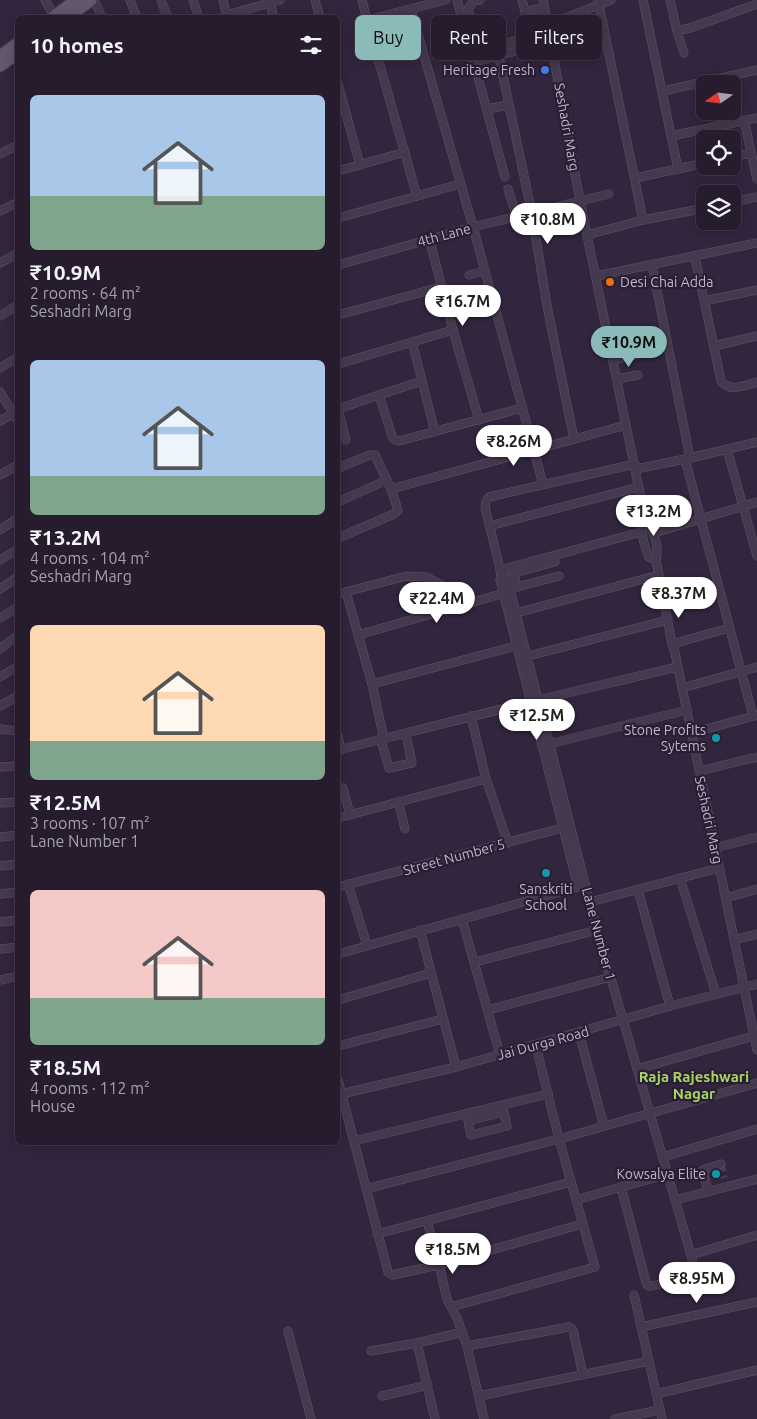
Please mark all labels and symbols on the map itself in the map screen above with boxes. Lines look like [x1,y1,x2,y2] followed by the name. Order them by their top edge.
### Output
[443,62,535,78] place label: Heritage Fresh
[539,64,551,76] marker: Heritage Fresh
[696,75,741,120] north arrow
[551,82,583,172] street label: Seshadri Marg
[507,202,589,245] pin: ₹10.8M
[416,220,472,250] street label: 4th Lane
[620,274,713,290] place label: Desi Chai Adda
[604,276,616,288] marker: Desi Chai Adda
[422,284,504,327] pin: ₹16.7M
[588,326,670,368] pin: ₹10.9M
[473,424,555,467] pin: ₹8.26M
[613,494,695,537] pin: ₹13.2M
[638,576,720,619] pin: ₹8.37M
[396,582,478,624] pin: ₹22.4M
[496,698,578,741] pin: ₹12.5M
[624,722,706,754] place label: Stone Profits Sytems
[710,732,722,744] marker: Stone Profits Sytems
[692,775,726,865] street label: Seshadri Marg
[401,836,507,878] street label: Street Number 5
[540,867,552,879] marker: Sanskriti School
[519,881,573,913] place label: Sanskriti School
[579,886,619,982] street label: Lane Number 1
[495,1023,591,1063] street label: Jai Durga Road
[639,1068,749,1102] district label: Raja Rajeshwari Nagar
[616,1166,706,1182] place label: Kowsalya Elite
[710,1168,722,1180] marker: Kowsalya Elite
[412,1232,494,1275] pin: ₹18.5M
[656,1262,738,1304] pin: ₹8.95M

